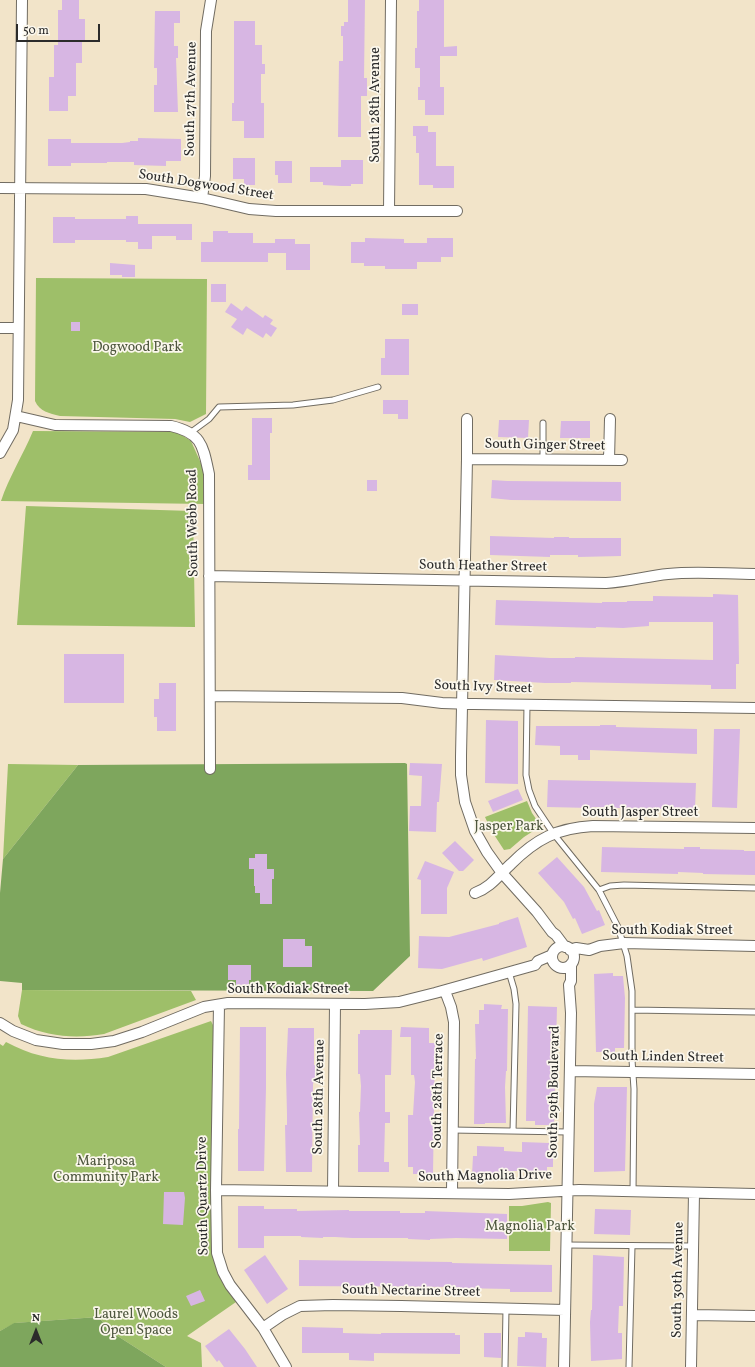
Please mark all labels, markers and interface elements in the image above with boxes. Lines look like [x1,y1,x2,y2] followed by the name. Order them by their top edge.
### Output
[18,16,102,42] scale bar
[23,23,49,39] text: 50 m
[183,41,201,157] street label: South 27th Avenue
[368,47,384,163] street label: South 28th Avenue
[137,167,275,205] street label: South Dogwood Street
[92,340,182,356] park label: Dogwood Park
[484,437,606,455] street label: South Ginger Street
[185,469,203,577] street label: South Webb Road
[419,557,547,577] street label: South Heather Street
[433,678,533,698] street label: South Ivy Street
[582,805,698,821] street label: South Jasper Street
[474,819,544,835] park label: Jasper Park
[611,923,733,939] street label: South Kodiak Street
[227,982,349,998] street label: South Kodiak Street
[545,1026,565,1158] street label: South 29th Boulevard
[430,1033,448,1149] street label: South 28th Terrace
[311,1039,329,1155] street label: South 28th Avenue
[602,1049,724,1067] street label: South Linden Street
[195,1136,213,1256] street label: South Quartz Drive
[53,1154,159,1186] park label: Mariposa Community Park
[418,1167,552,1187] street label: South Magnolia Drive
[485,1219,575,1235] park label: Magnolia Park
[670,1222,688,1338] street label: South 30th Avenue
[341,1282,481,1302] street label: South Nectarine Street
[94,1307,178,1340] park label: Laurel Woods Open Space
[16,1311,56,1351] north arrow
[32,1311,40,1326] text: N

